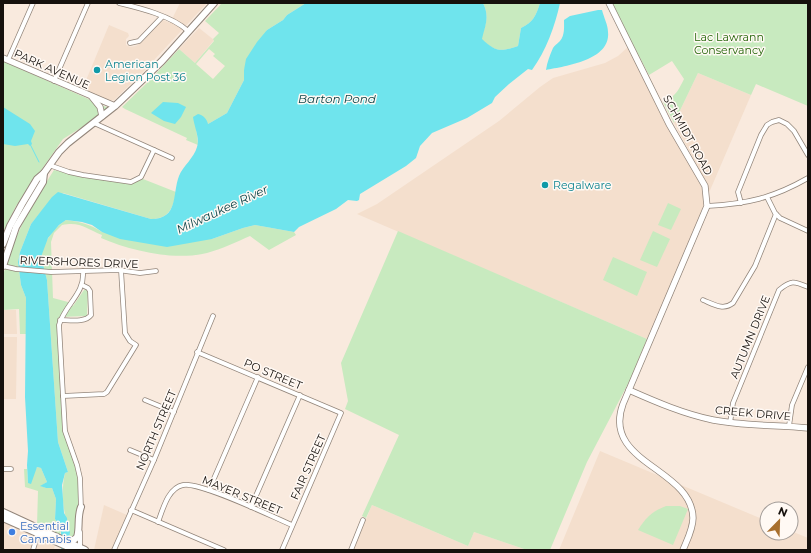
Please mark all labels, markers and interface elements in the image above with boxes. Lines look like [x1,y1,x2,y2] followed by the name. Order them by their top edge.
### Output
[694,30,764,57] park label: Lac Lawrann Conservancy
[12,46,92,92] street label: PARK AVENUE
[105,57,186,84] place label: American Legion Post 36
[92,65,102,75] marker: American Legion Post 36
[298,91,377,106] water label: Barton Pond
[660,92,716,178] street label: SCHMIDT ROAD
[553,178,612,192] place label: Regalware
[540,180,550,190] marker: Regalware
[174,181,270,237] water label: Milwaukee River
[19,253,139,271] street label: RIVERSHORES DRIVE
[727,293,773,381] street label: AUTUMN DRIVE
[242,355,305,393] street label: PO STREET
[133,387,180,472] street label: NORTH STREET
[714,403,792,423] street label: CREEK DRIVE
[287,431,329,502] street label: FAIR STREET
[200,473,285,518] street label: MAYER STREET
[759,501,799,541] north arrow
[776,504,790,520] text: N
[20,519,72,546] place label: Essential Cannabis
[7,527,17,537] marker: Essential Cannabis

